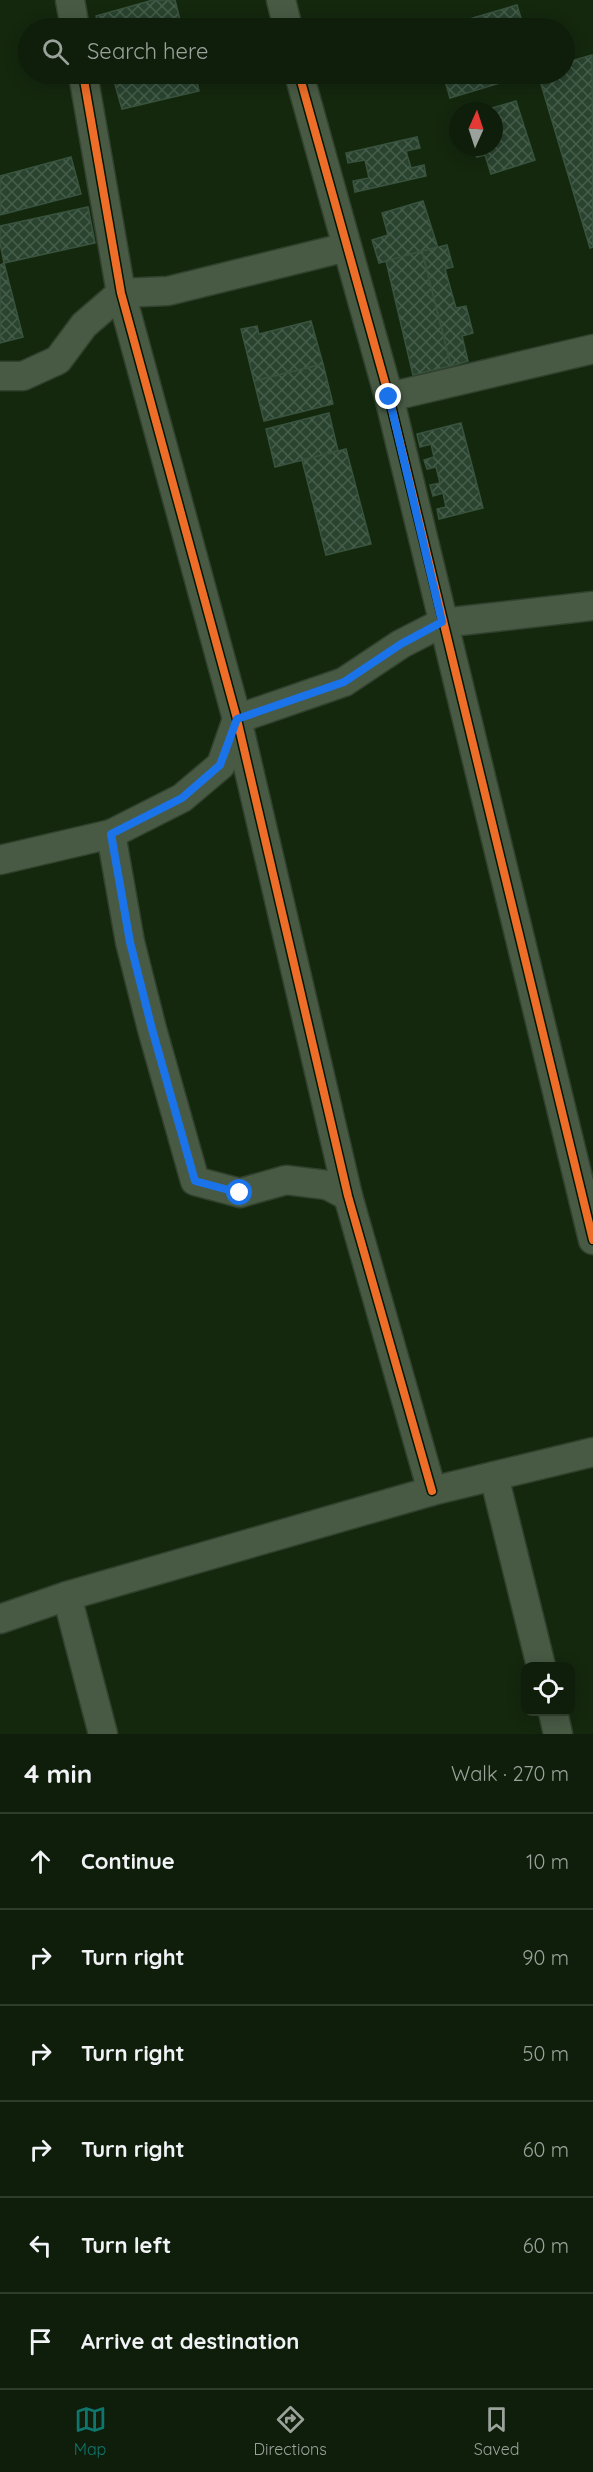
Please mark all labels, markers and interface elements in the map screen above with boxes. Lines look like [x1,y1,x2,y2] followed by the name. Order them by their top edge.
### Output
[18,18,575,84] search box
[39,35,72,68] icon: search
[87,37,208,65] text: Search here
[449,102,503,156] north arrow
[375,383,401,409] route end
[226,1179,252,1205] route start
[521,1662,575,1716] map controls
[521,1662,575,1716] button: locate
[24,1757,92,1790] text: 4 min
[451,1761,569,1786] text: Walk · 270 m
[24,1845,57,1878] icon: ahead
[81,1847,175,1875] text: Continue
[526,1849,569,1874] text: 10 m
[24,1941,57,1974] icon: right
[81,1943,185,1971] text: Turn right
[522,1945,569,1970] text: 90 m
[24,2037,57,2070] icon: right
[81,2039,185,2067] text: Turn right
[523,2041,569,2066] text: 50 m
[24,2133,57,2166] icon: right
[81,2135,185,2163] text: Turn right
[523,2137,569,2162] text: 60 m
[24,2229,57,2262] icon: left
[81,2231,171,2259] text: Turn left
[523,2233,569,2258] text: 60 m
[24,2325,57,2358] icon: arrive
[81,2327,299,2355] text: Arrive at destination
[74,2403,107,2459] tab: Map
[254,2403,327,2459] tab: Directions
[474,2403,519,2459] tab: Saved

